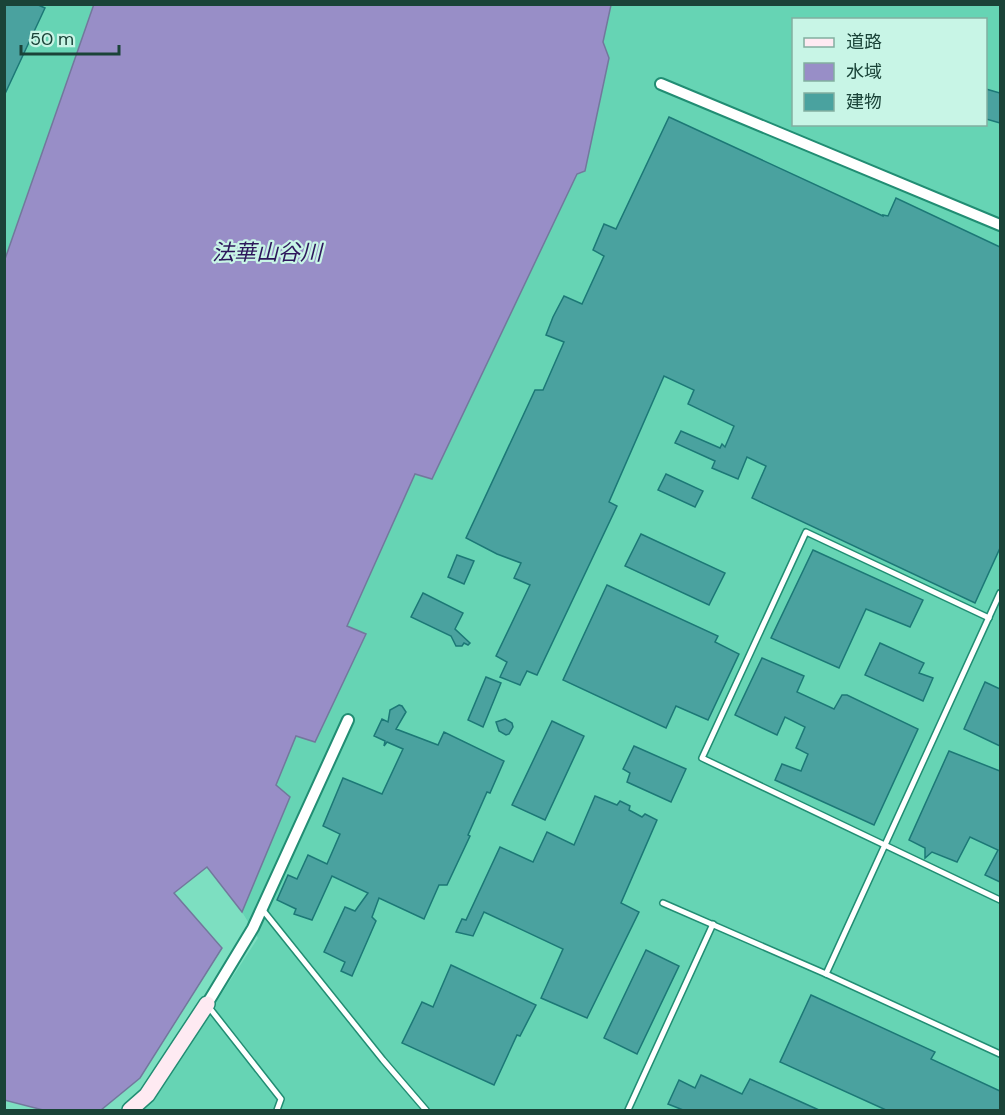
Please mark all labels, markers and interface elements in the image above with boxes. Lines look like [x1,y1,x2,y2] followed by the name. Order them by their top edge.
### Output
[21,18,118,56] scale bar
[792,18,987,126] legend
[30,27,74,51] text: 50 m
[846,30,882,54] text: 道路
[846,60,882,84] text: 水域
[846,90,882,114] text: 建物
[212,238,324,267] water label: 法華山谷川

